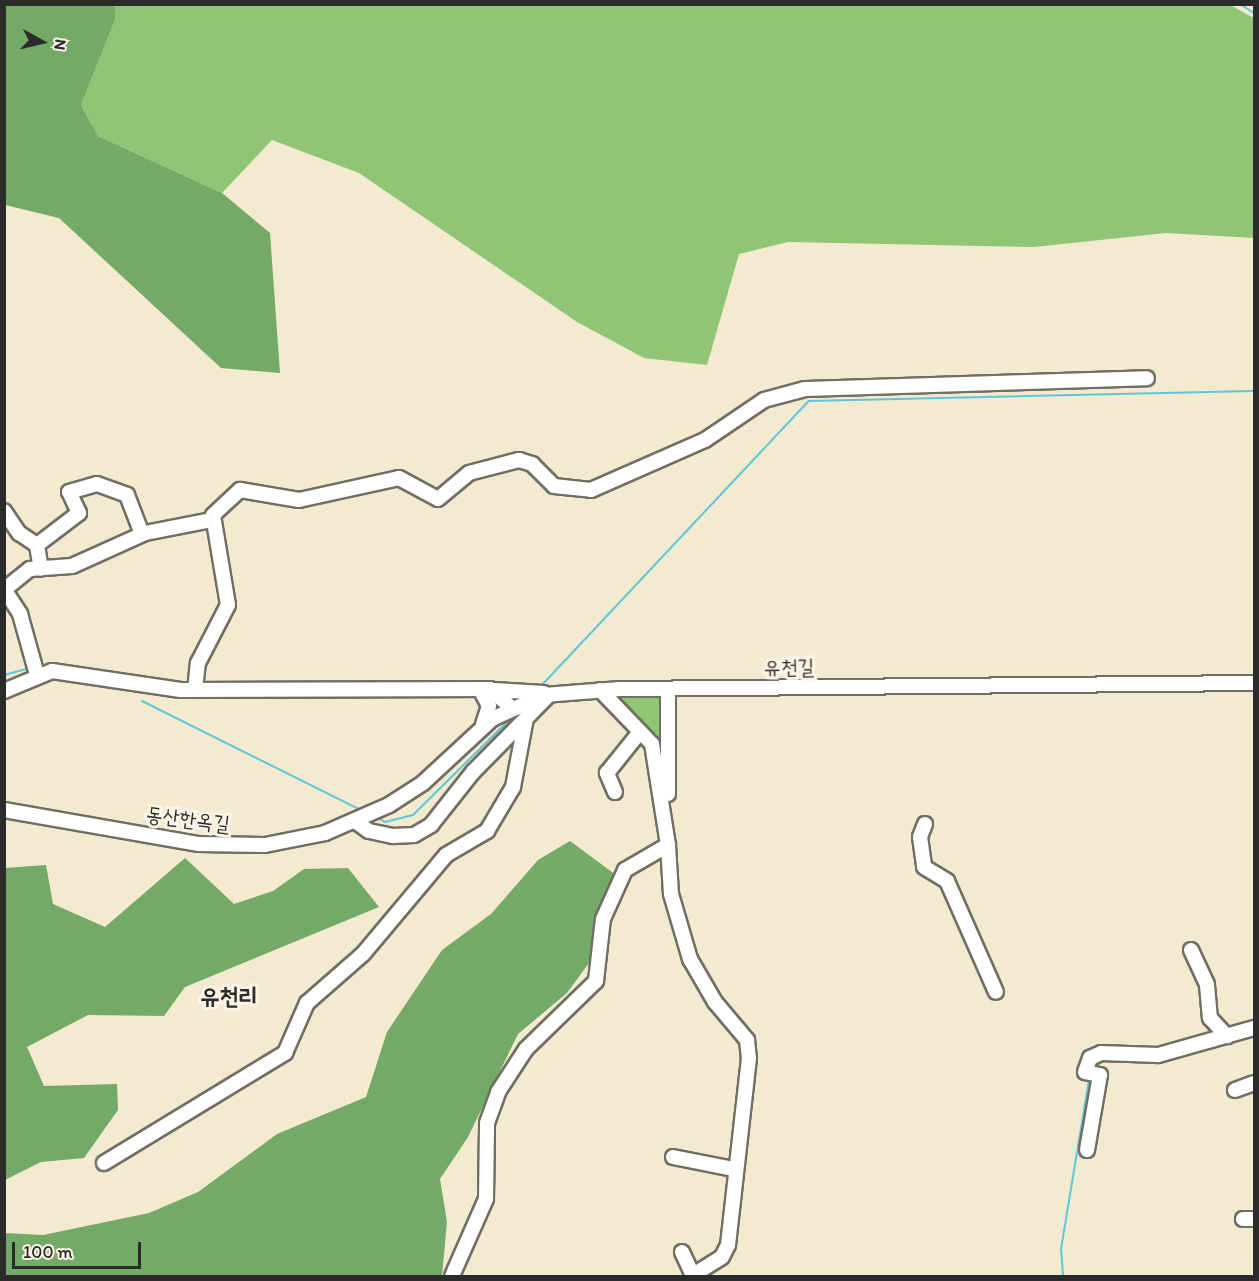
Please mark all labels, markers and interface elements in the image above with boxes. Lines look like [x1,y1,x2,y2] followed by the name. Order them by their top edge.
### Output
[12,12,72,72] north arrow
[50,38,70,51] text: N
[763,654,815,680] street label: 유천길
[145,801,231,837] street label: 동산한옥길
[200,982,258,1010] district label: 유천리
[15,1230,144,1268] scale bar
[23,1241,73,1263] text: 100 m

